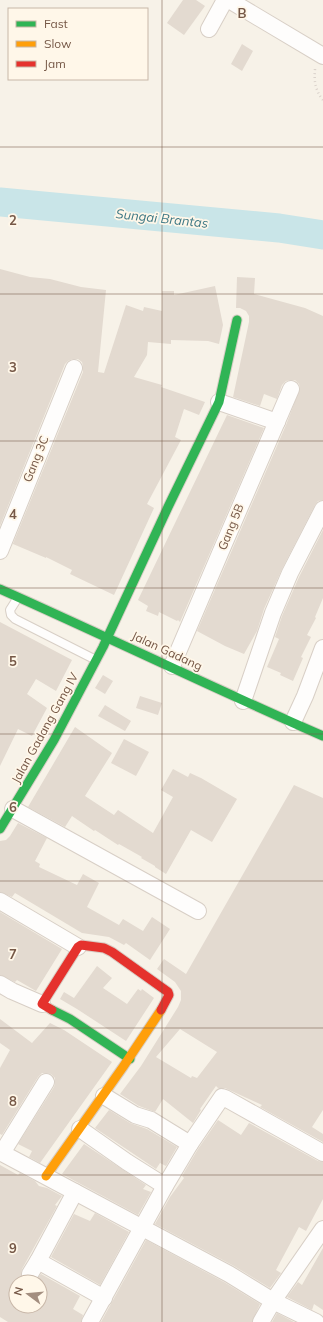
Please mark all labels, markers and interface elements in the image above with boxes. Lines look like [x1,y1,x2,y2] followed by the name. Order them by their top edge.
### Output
[238,5,247,21] text: B
[8,8,148,80] legend
[44,16,68,31] text: Fast
[44,36,72,51] text: Slow
[44,56,66,71] text: Jam
[115,205,209,231] water label: Sungai Brantas
[9,212,17,228] text: 2
[9,359,17,375] text: 3
[19,433,52,484] street label: Gang 3C
[214,501,247,552] street label: Gang 5B
[9,506,17,522] text: 4
[130,628,205,673] street label: Jalan Gadang
[9,653,17,669] text: 5
[8,669,81,786] street label: Jalan Gadang Gang IV
[9,799,17,815] text: 6
[9,946,17,962] text: 7
[9,1093,17,1109] text: 8
[9,1240,17,1256] text: 9
[8,1274,48,1314] north arrow
[11,1285,26,1297] text: N

